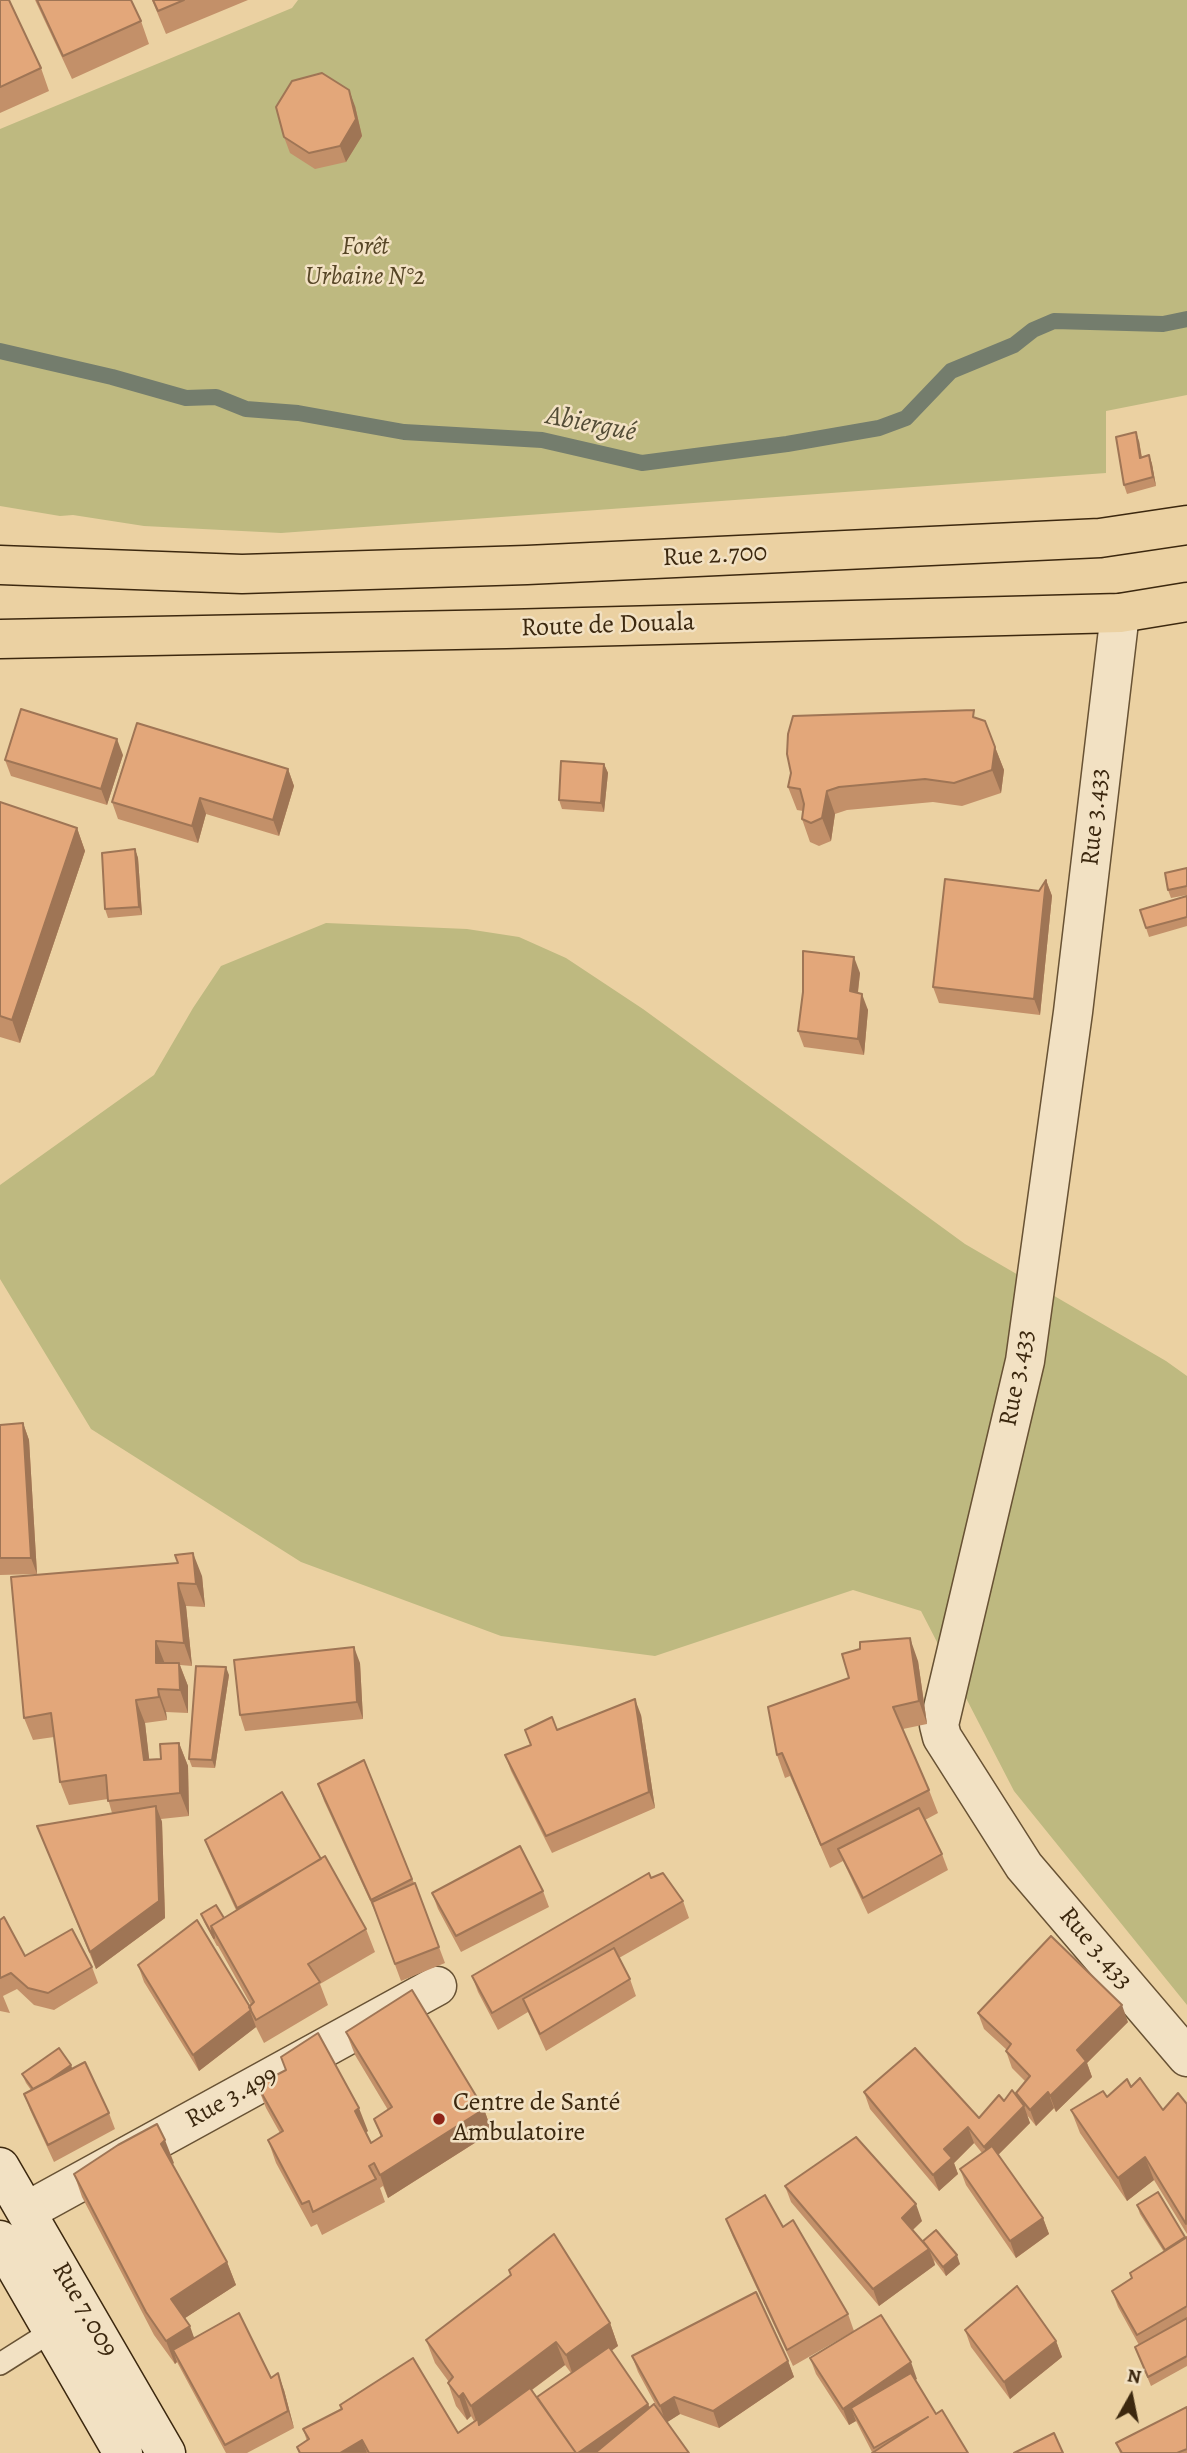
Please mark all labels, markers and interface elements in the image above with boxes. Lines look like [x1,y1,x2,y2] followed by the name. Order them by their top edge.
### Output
[305,232,425,294] park label: Forêt Urbaine N°2
[543,400,639,450] water label: Abiergué
[662,538,768,574] street label: Rue 2.700
[520,607,696,645] street label: Route de Douala
[1075,767,1117,867] street label: Rue 3.433
[993,1327,1043,1429] street label: Rue 3.433
[1052,1901,1138,1997] street label: Rue 3.433
[181,2060,283,2136] street label: Rue 3.499
[453,2088,620,2150] place label: Centre de Santé Ambulatoire
[431,2111,447,2127] marker: Centre de Santé Ambulatoire
[44,2257,124,2363] street label: Rue 7.009
[1096,2362,1166,2432] north arrow
[1125,2362,1143,2390] text: N

